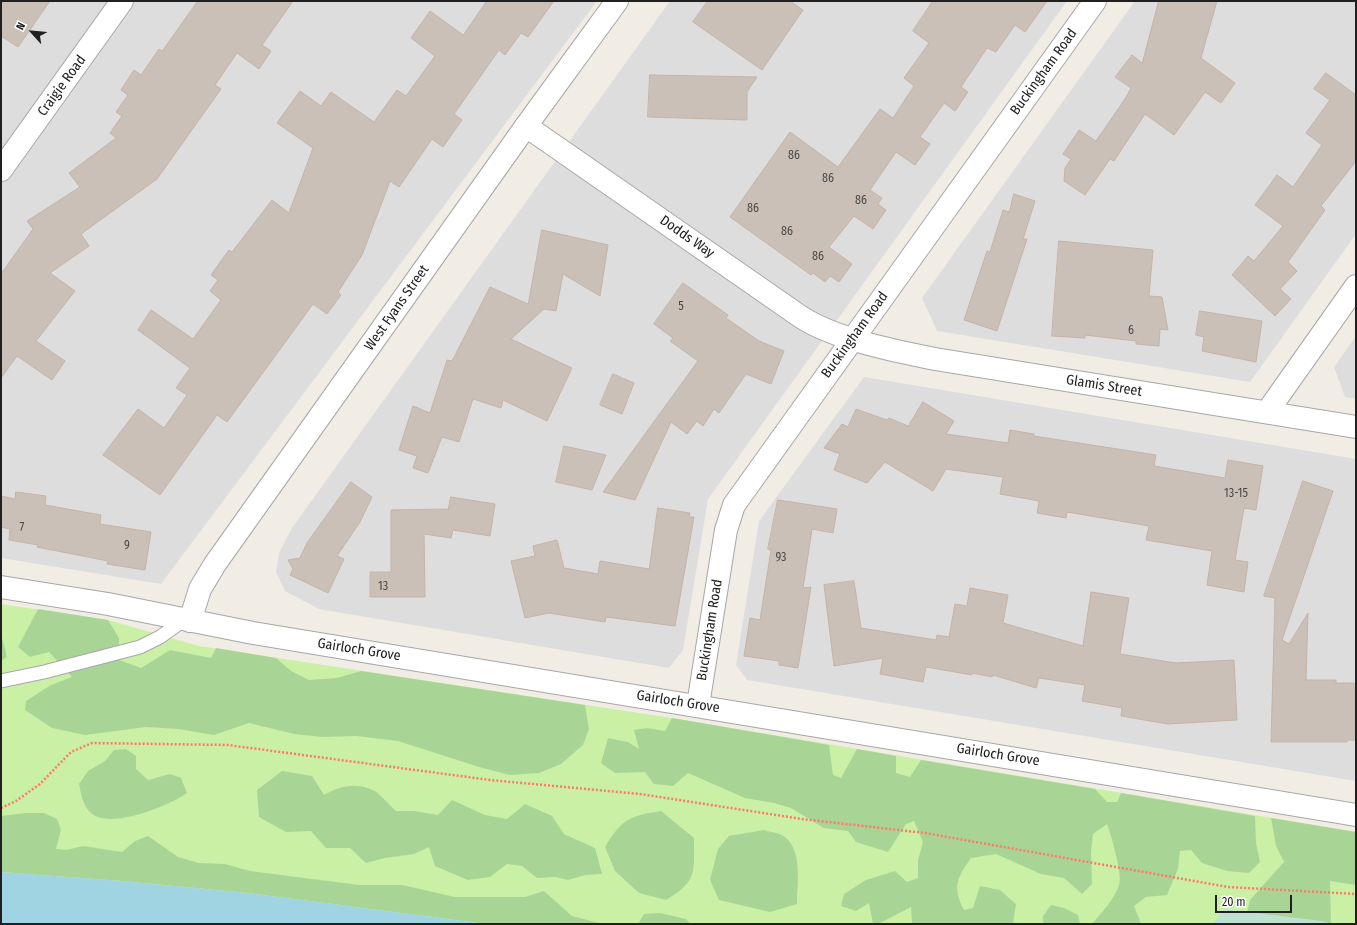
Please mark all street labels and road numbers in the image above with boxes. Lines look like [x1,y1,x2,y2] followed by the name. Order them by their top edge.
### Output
[1007,26,1081,118] street label: Buckingham Road
[34,52,90,120] street label: Craigie Road
[656,212,718,262] street label: Dodds Way
[361,262,433,354] street label: West Fyans Street
[818,289,892,381] street label: Buckingham Road
[1065,372,1143,400] street label: Glamis Street
[694,578,726,682] street label: Buckingham Road
[316,635,402,665] street label: Gairloch Grove
[635,687,721,717] street label: Gairloch Grove
[955,740,1041,770] street label: Gairloch Grove

